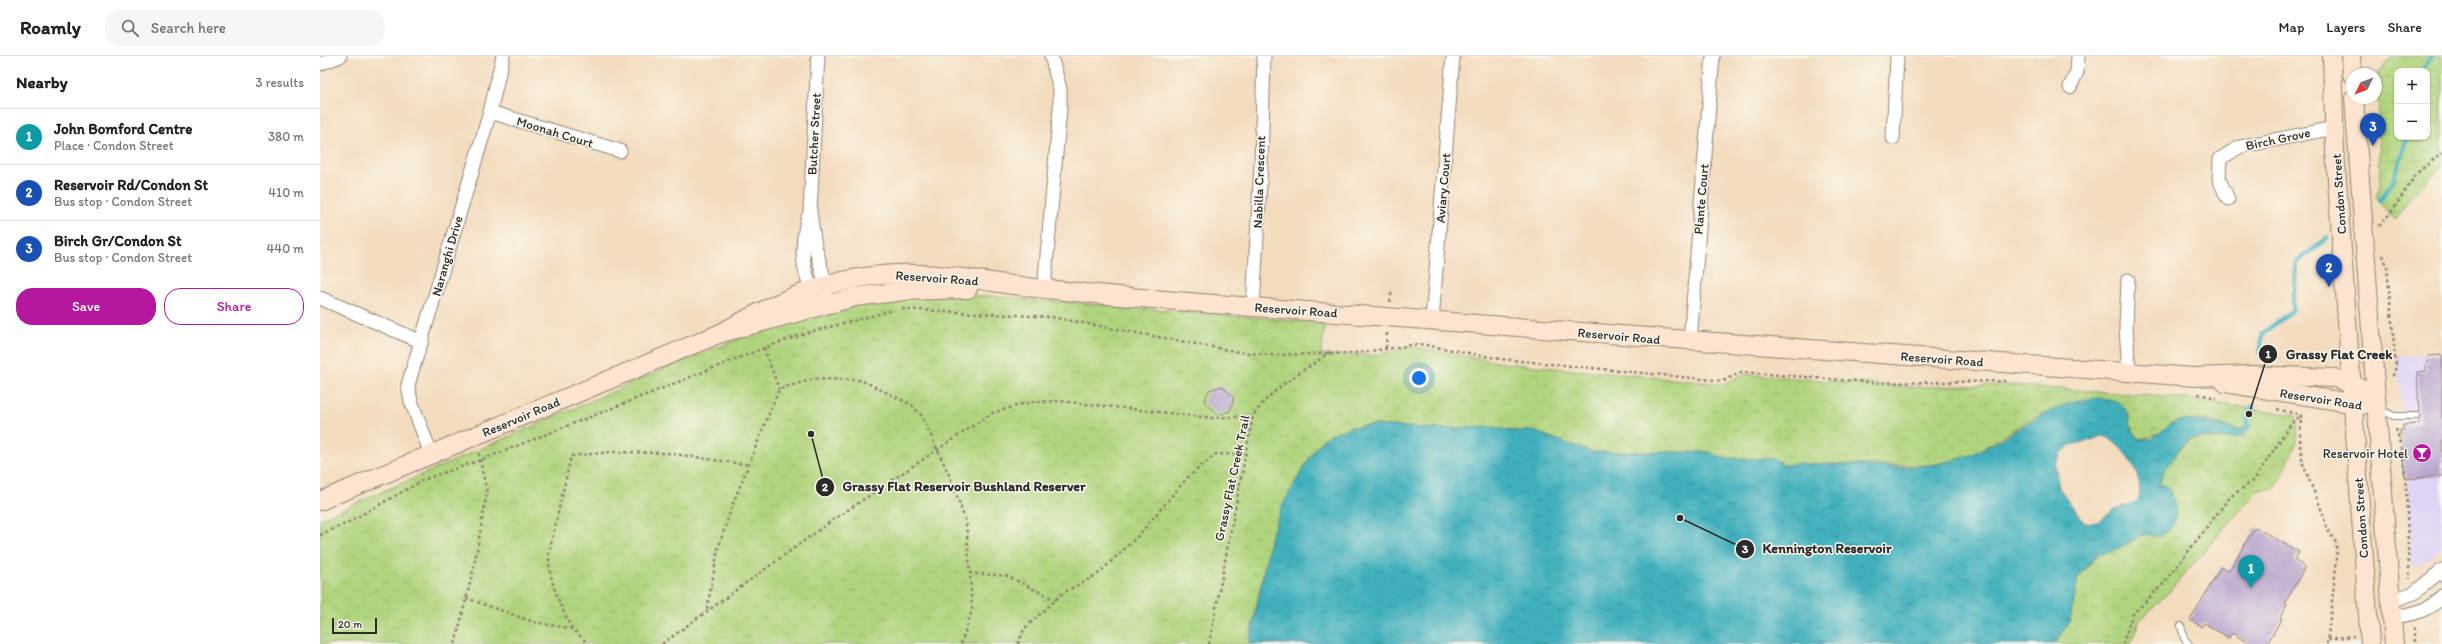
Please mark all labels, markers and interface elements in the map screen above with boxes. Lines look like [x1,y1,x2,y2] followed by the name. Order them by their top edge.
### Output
[105,10,385,46] search box
[20,16,81,39] text: Roamly
[119,17,141,39] icon: search
[151,19,226,37] text: Search here
[2279,19,2304,36] text: Map
[2326,19,2365,36] text: Layers
[2387,19,2422,36] text: Share
[2346,68,2382,104] north arrow
[2394,68,2430,140] map controls
[2394,68,2430,104] button: +
[16,72,68,92] text: Nearby
[255,75,304,90] text: 3 results
[804,92,824,175] street label: Butcher Street
[2394,104,2430,140] button: −
[515,113,595,151] street label: Moonah Court
[2360,113,2386,146] pin: 3
[54,120,192,138] text: John Bomford Centre
[2244,125,2312,153] street label: Birch Grove
[26,129,32,144] text: 1
[268,129,304,144] text: 380 m
[1250,135,1268,229] street label: Nabilla Crescent
[54,138,174,153] text: Place · Condon Street
[1432,152,1454,224] street label: Aviary Court
[2329,153,2349,235] street label: Condon Street
[1690,163,1712,235] street label: Plante Court
[54,176,208,194] text: Reservoir Rd/Condon St
[26,185,32,200] text: 2
[268,185,304,200] text: 410 m
[54,194,192,209] text: Bus stop · Condon Street
[428,214,466,298] street label: Naranghi Drive
[54,232,182,250] text: Birch Gr/Condon St
[25,241,33,256] text: 3
[267,241,304,256] text: 440 m
[54,250,192,265] text: Bus stop · Condon Street
[2316,254,2342,287] pin: 2
[895,268,979,288] street label: Reservoir Road
[16,288,156,325] button: Save
[164,288,304,325] button: Share
[1254,300,1338,320] street label: Reservoir Road
[1577,325,1661,347] street label: Reservoir Road
[2258,341,2400,367] callout: Grassy Flat Creek
[2286,346,2393,363] text: Grassy Flat Creek
[2265,347,2271,361] text: 1
[1900,349,1984,369] street label: Reservoir Road
[1409,368,1429,388] your location
[2279,385,2363,413] street label: Reservoir Road
[480,394,562,440] street label: Reservoir Road
[1211,413,1253,542] street label: Grassy Flat Creek Trail
[2411,442,2433,464] bar icon: Reservoir Hotel
[2323,446,2408,461] place label: Reservoir Hotel
[815,474,1093,500] callout: Grassy Flat Reservoir Bushland Reserver
[2351,477,2371,559] street label: Condon Street
[842,478,1086,495] text: Grassy Flat Reservoir Bushland Reserver
[822,480,829,494] text: 2
[1735,536,1900,562] callout: Kennington Reservoir
[1763,540,1892,557] text: Kennington Reservoir
[1742,542,1749,556] text: 3
[2238,555,2264,588] pin: 1
[332,616,377,635] scale bar
[338,618,362,631] text: 20 m

